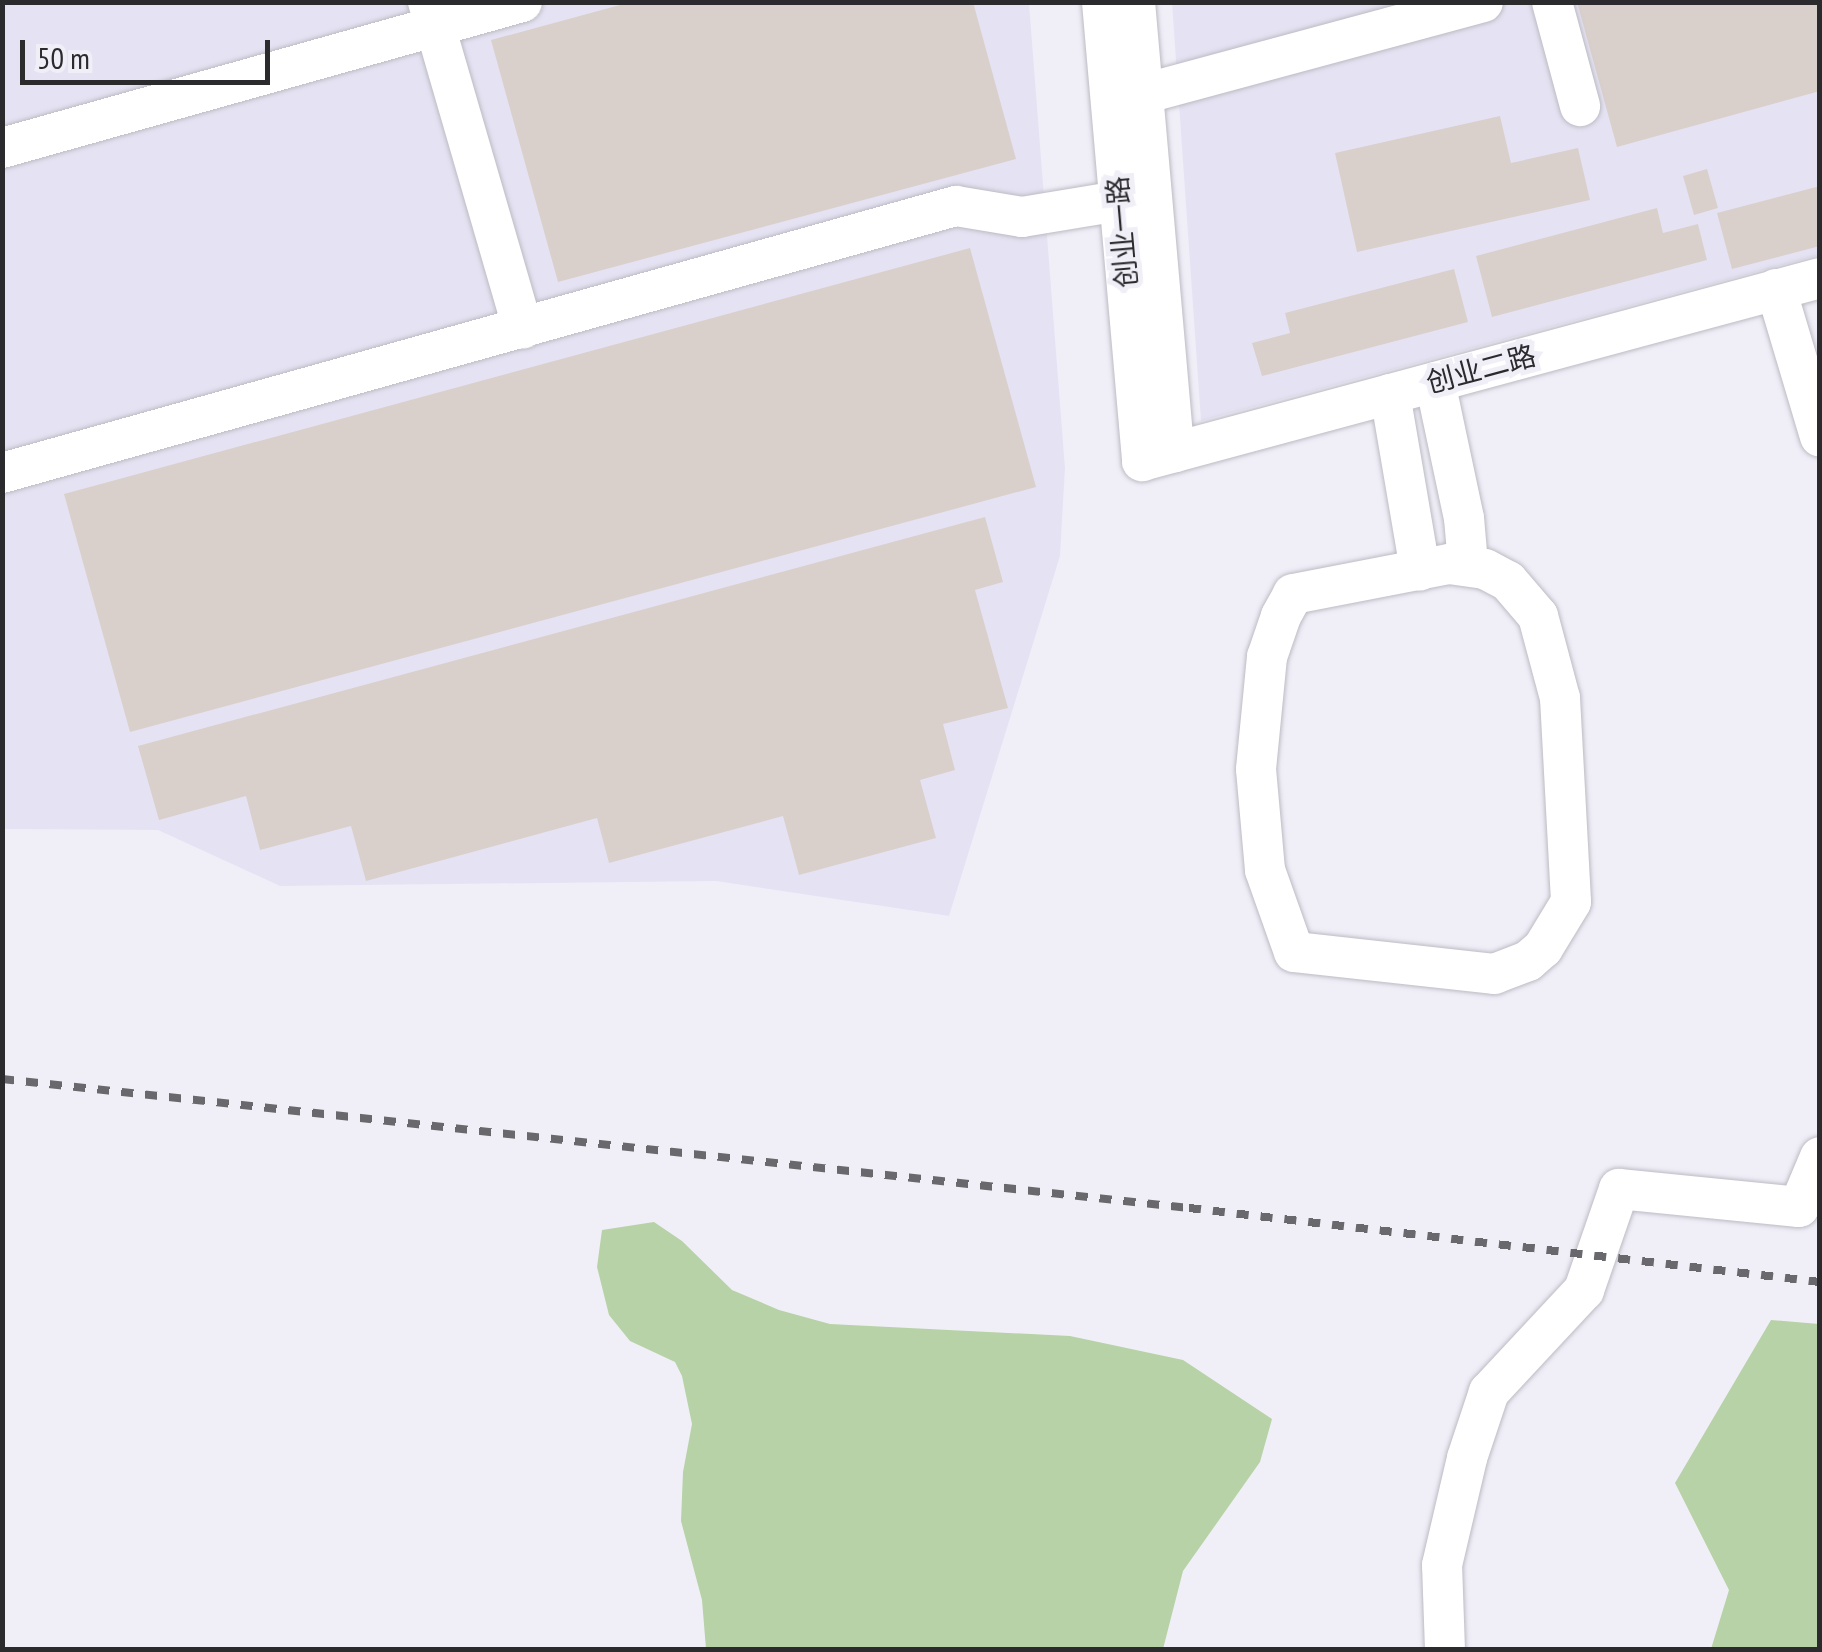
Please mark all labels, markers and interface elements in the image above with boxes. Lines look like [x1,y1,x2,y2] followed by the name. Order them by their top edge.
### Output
[25,20,275,82] scale bar
[37,38,90,77] text: 50 m
[1100,175,1144,289] street label: 创业一路
[1423,338,1539,400] street label: 创业二路

